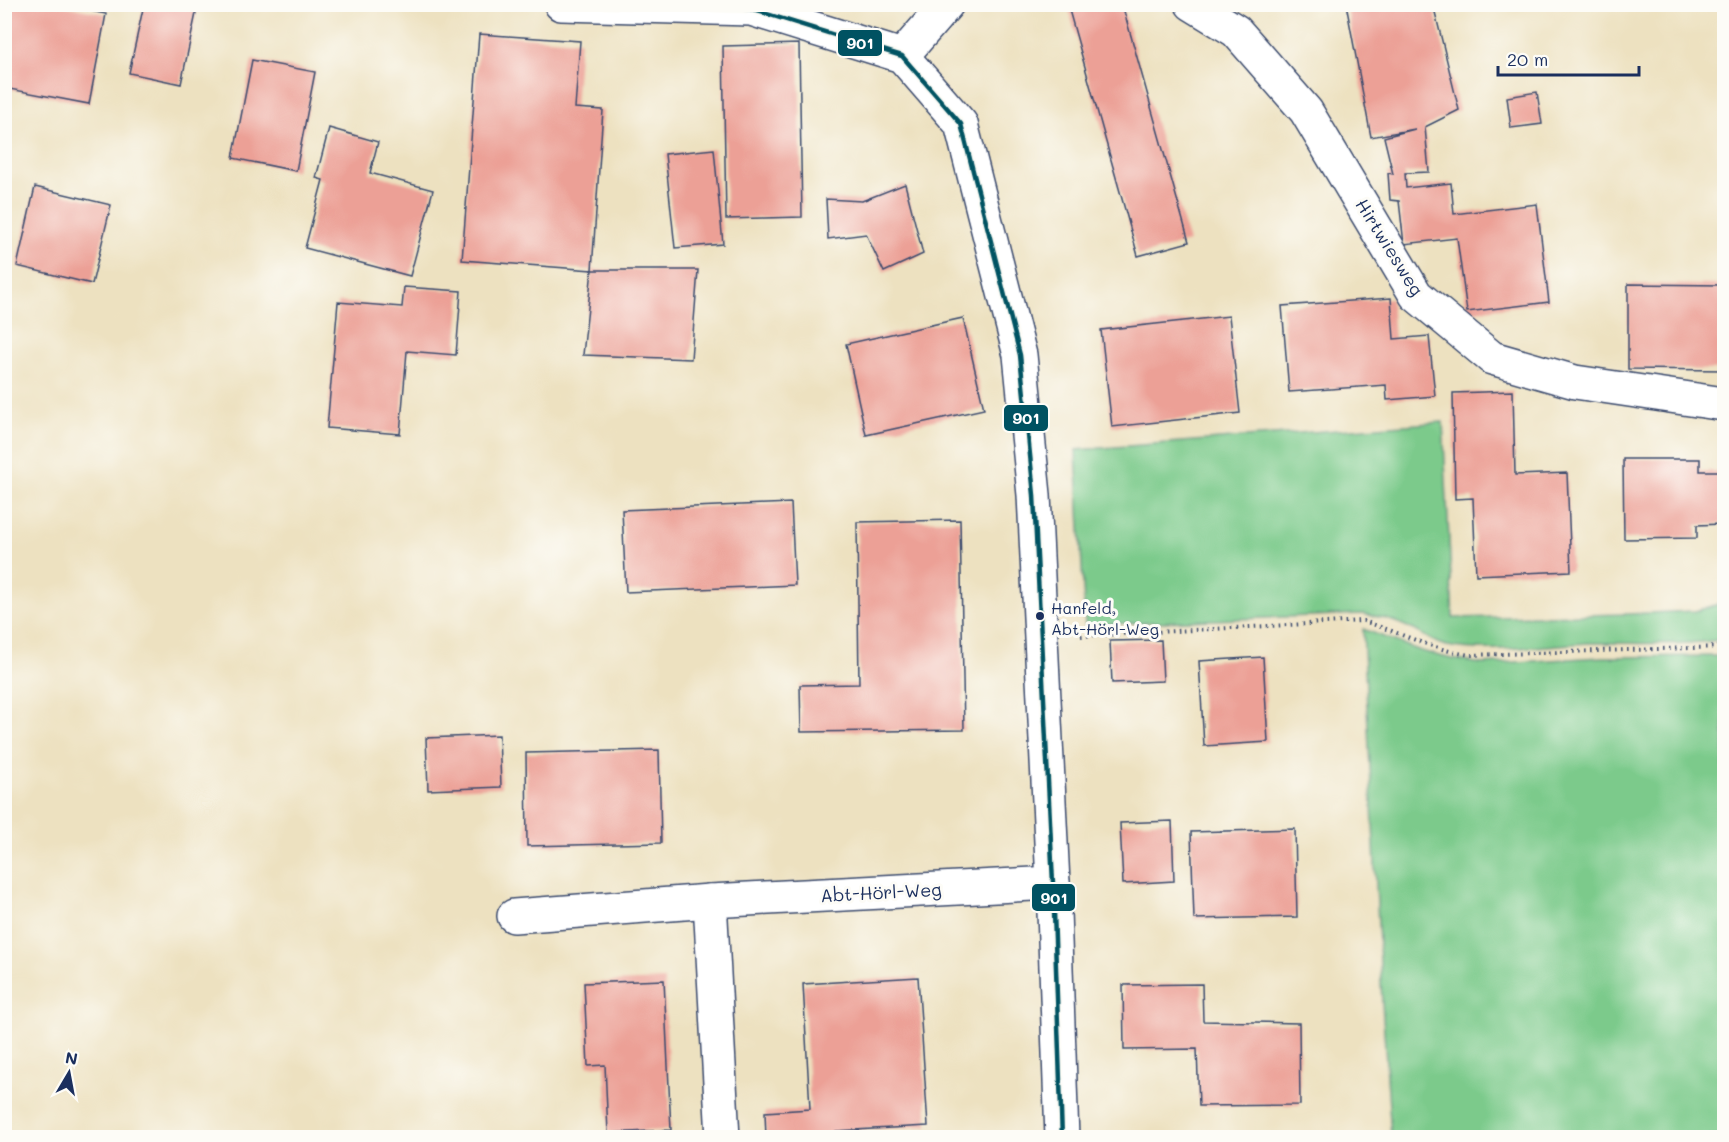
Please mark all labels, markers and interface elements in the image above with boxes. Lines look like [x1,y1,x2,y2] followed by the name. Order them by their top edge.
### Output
[837,29,883,57] line badge: 901
[847,32,874,53] text: 901
[1498,39,1639,77] scale bar
[1507,47,1548,71] text: 20 m
[1351,194,1429,300] street label: Hirtwiesweg
[1003,404,1049,432] line badge: 901
[1013,407,1040,428] text: 901
[1051,597,1159,639] place label: Hanfeld, Abt-Hörl-Weg
[1034,610,1046,622] marker: Hanfeld, Abt-Hörl-Weg
[820,877,942,907] street label: Abt-Hörl-Weg
[1031,883,1076,912] line badge: 901
[1041,887,1068,908] text: 901
[39,1043,99,1103] north arrow
[64,1046,80,1069] text: N

